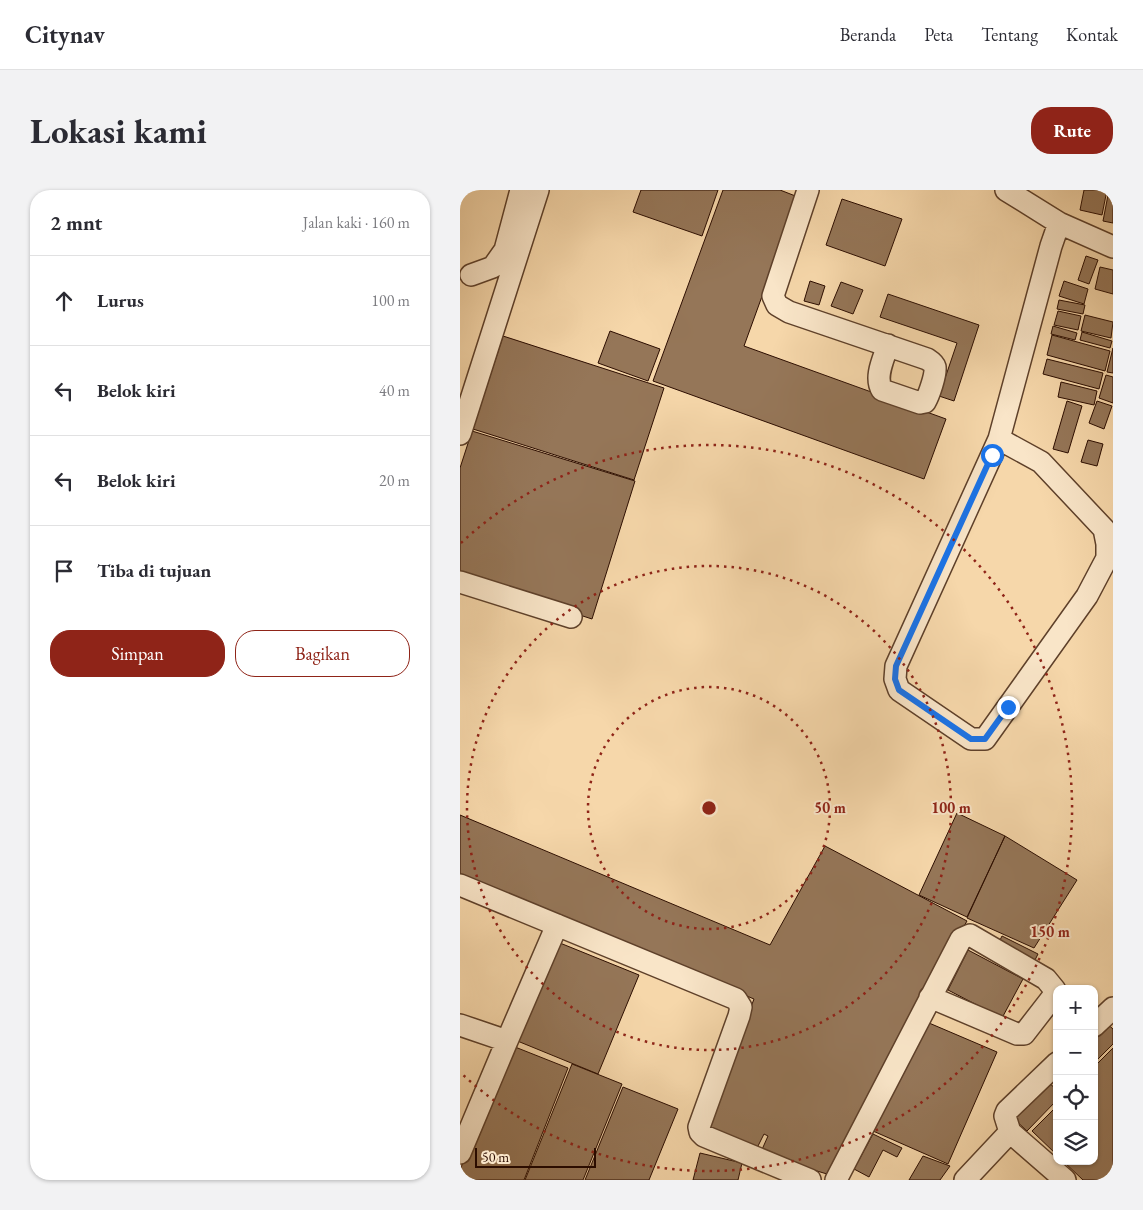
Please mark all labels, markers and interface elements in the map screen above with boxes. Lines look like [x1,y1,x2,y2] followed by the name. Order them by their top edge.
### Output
[25,19,105,50] text: Citynav
[840,23,896,46] text: Beranda
[924,23,953,46] text: Peta
[981,23,1038,46] text: Tentang
[1066,23,1118,46] text: Kontak
[1031,107,1113,154] button: Rute
[30,108,207,153] text: Lokasi kami
[50,209,102,236] text: 2 mnt
[303,212,410,233] text: Jalan kaki · 160 m
[50,287,78,315] icon: ahead
[97,288,144,313] text: Lurus
[371,290,410,311] text: 100 m
[50,377,78,405] icon: left
[97,378,176,403] text: Belok kiri
[379,380,410,401] text: 40 m
[981,444,1004,467] route start
[50,467,78,495] icon: left
[97,468,176,493] text: Belok kiri
[379,470,410,491] text: 20 m
[50,557,78,585] icon: arrive
[97,558,211,583] text: Tiba di tujuan
[50,630,225,677] button: Simpan
[235,630,410,677] button: Bagikan
[997,696,1020,719] route end
[814,798,846,817] text: 50 m
[931,798,971,817] text: 100 m
[700,799,718,817] centre of rings
[1030,922,1070,941] text: 150 m
[1053,985,1098,1165] map controls
[1053,985,1098,1030] button: +
[1053,1030,1098,1075] button: −
[1053,1075,1098,1120] button: locate
[1053,1120,1098,1165] button: layers
[475,1145,596,1168] scale bar
[482,1148,509,1166] text: 50 m

